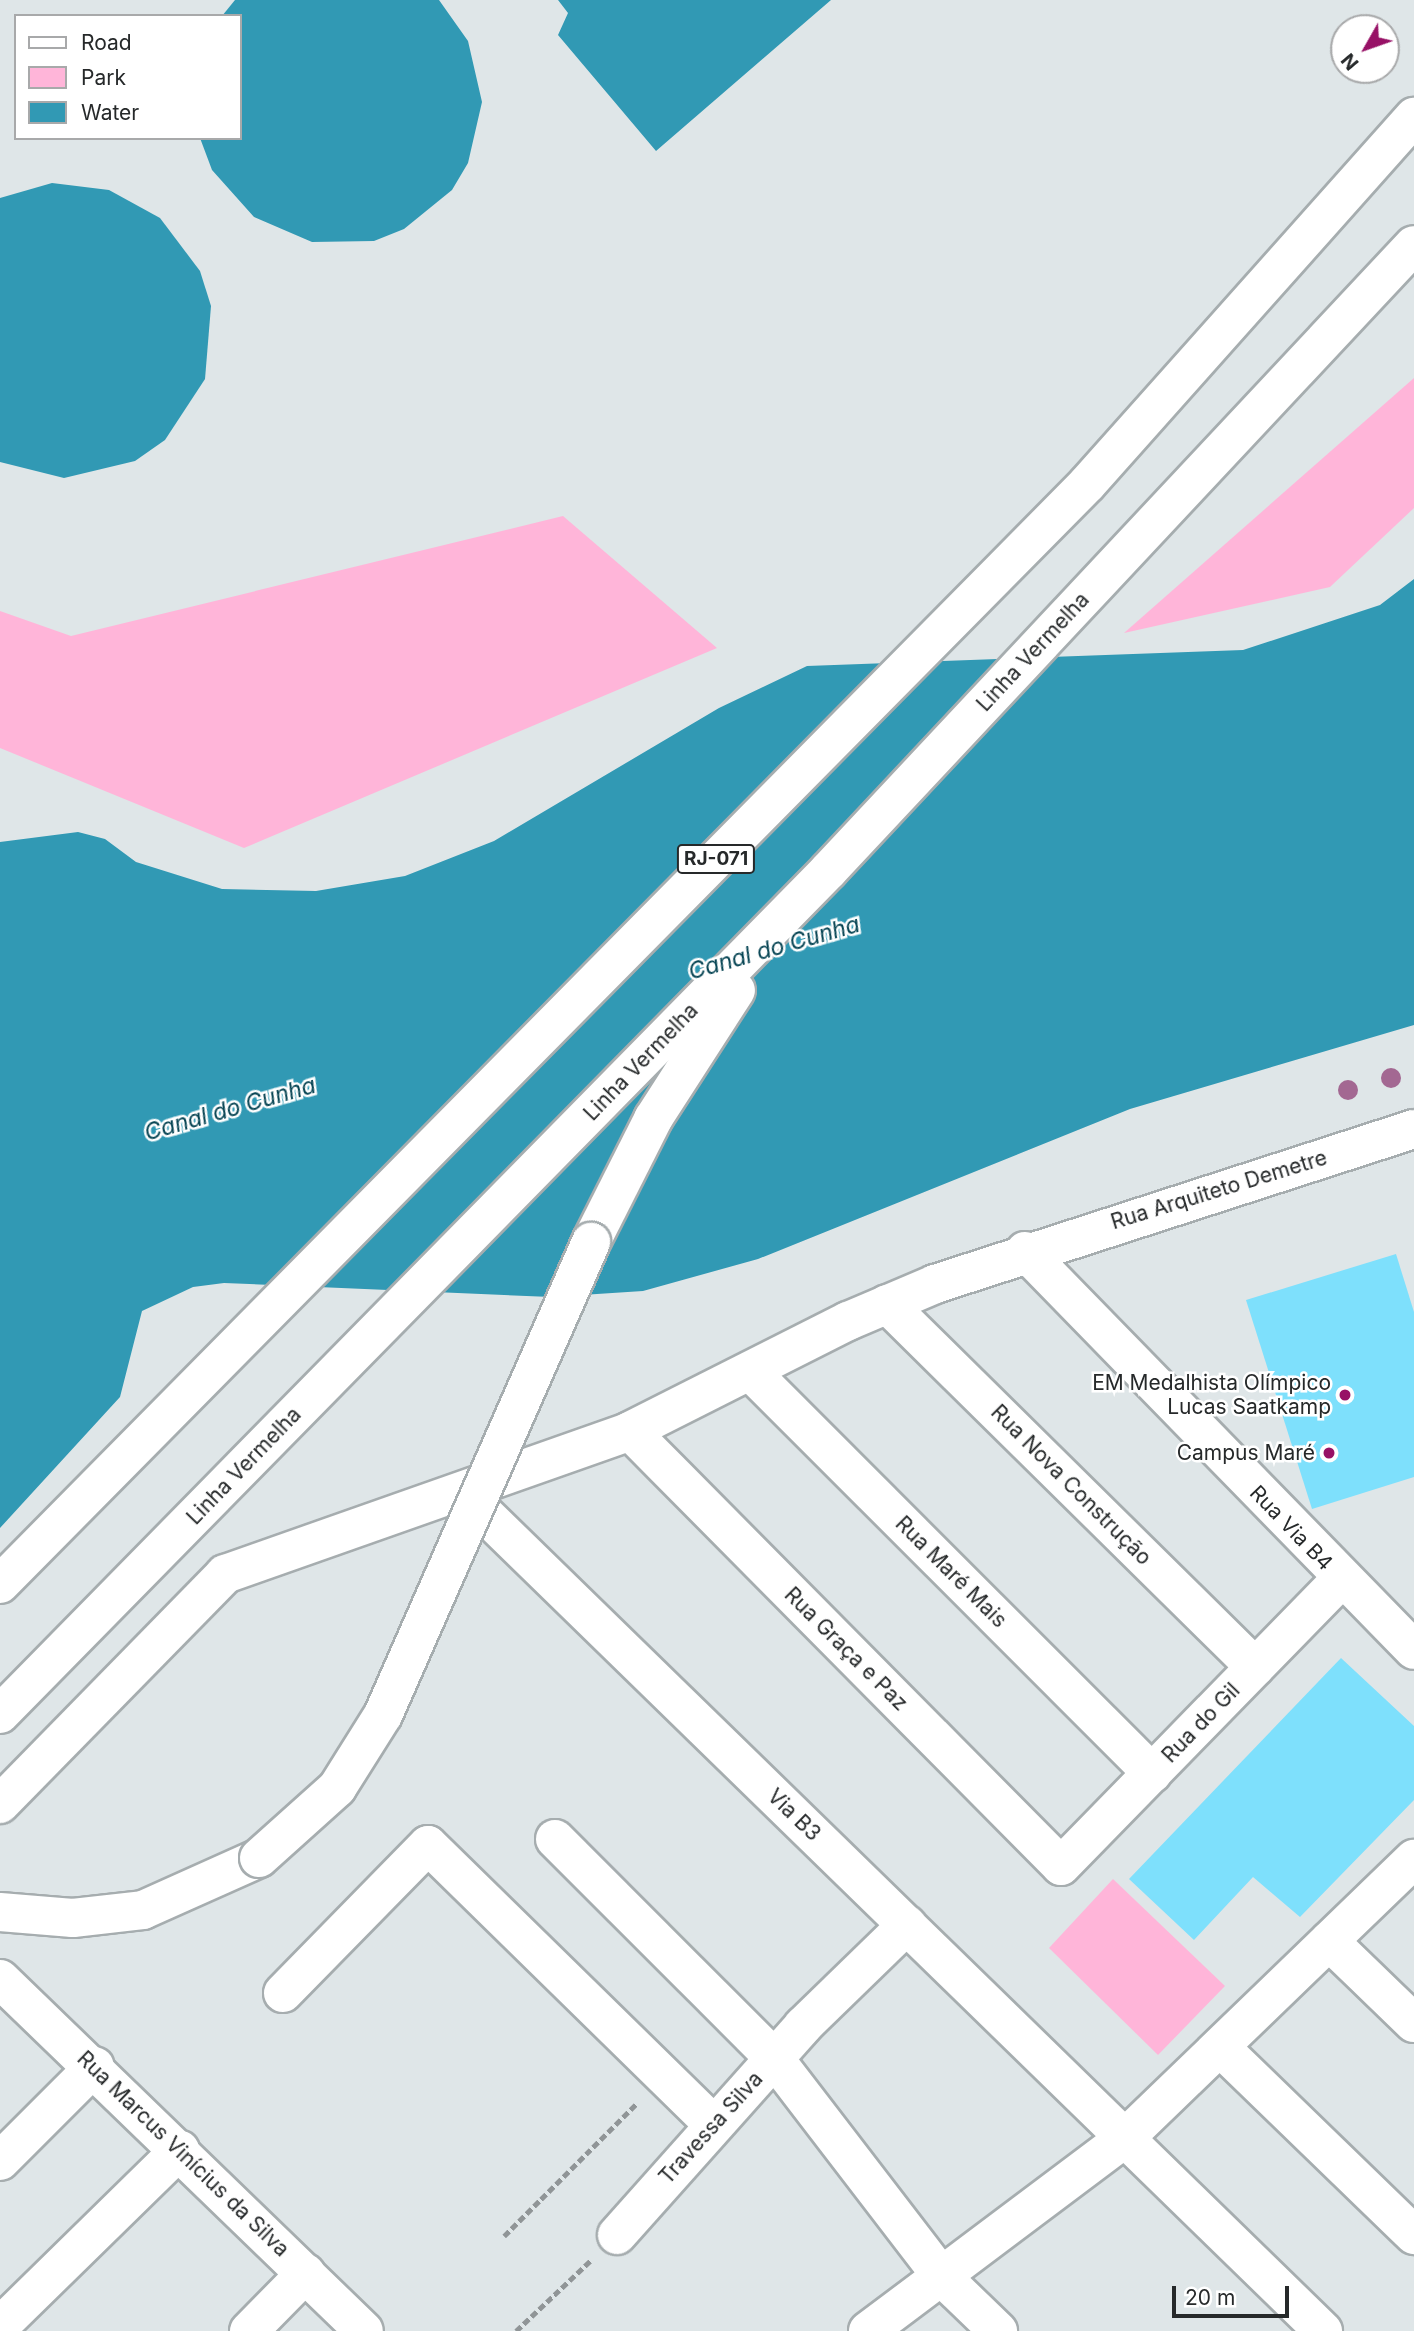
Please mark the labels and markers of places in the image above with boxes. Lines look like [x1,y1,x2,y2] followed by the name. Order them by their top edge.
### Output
[1092,1370,1331,1420] place label: EM Medalhista Olímpico Lucas Saatkamp
[1337,1387,1353,1403] marker: EM Medalhista Olímpico Lucas Saatkamp
[1177,1440,1315,1466] place label: Campus Maré
[1321,1445,1337,1461] marker: Campus Maré

